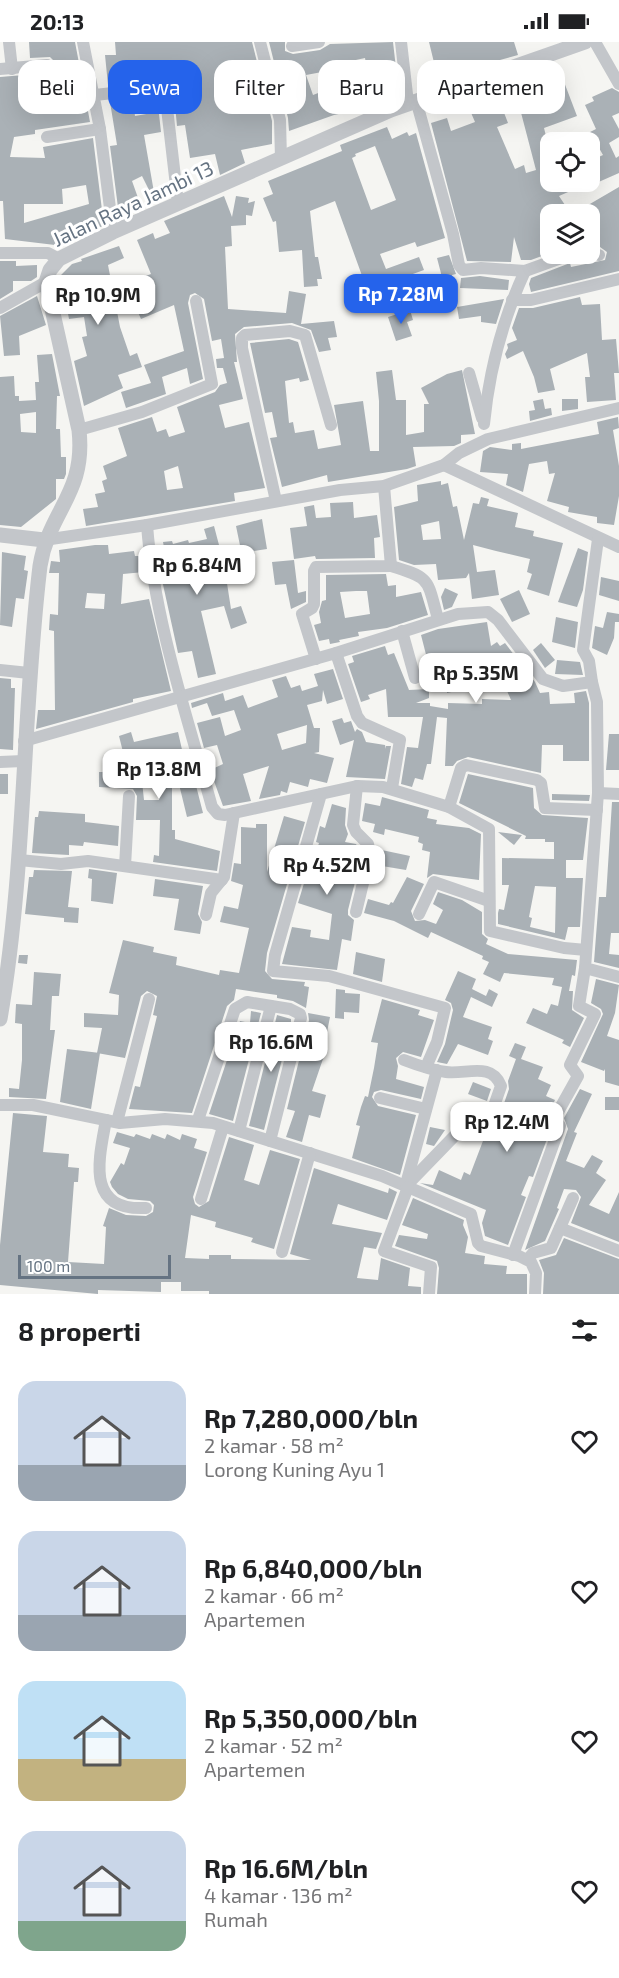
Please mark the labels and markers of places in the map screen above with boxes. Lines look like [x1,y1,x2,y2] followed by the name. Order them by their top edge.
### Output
[339,274,463,325] pin: Rp 7.28M
[36,275,160,326] pin: Rp 10.9M
[135,545,259,596] pin: Rp 6.84M
[414,653,538,704] pin: Rp 5.35M
[97,749,221,800] pin: Rp 13.8M
[265,845,389,896] pin: Rp 4.52M
[209,1022,333,1073] pin: Rp 16.6M
[445,1102,569,1153] pin: Rp 12.4M

